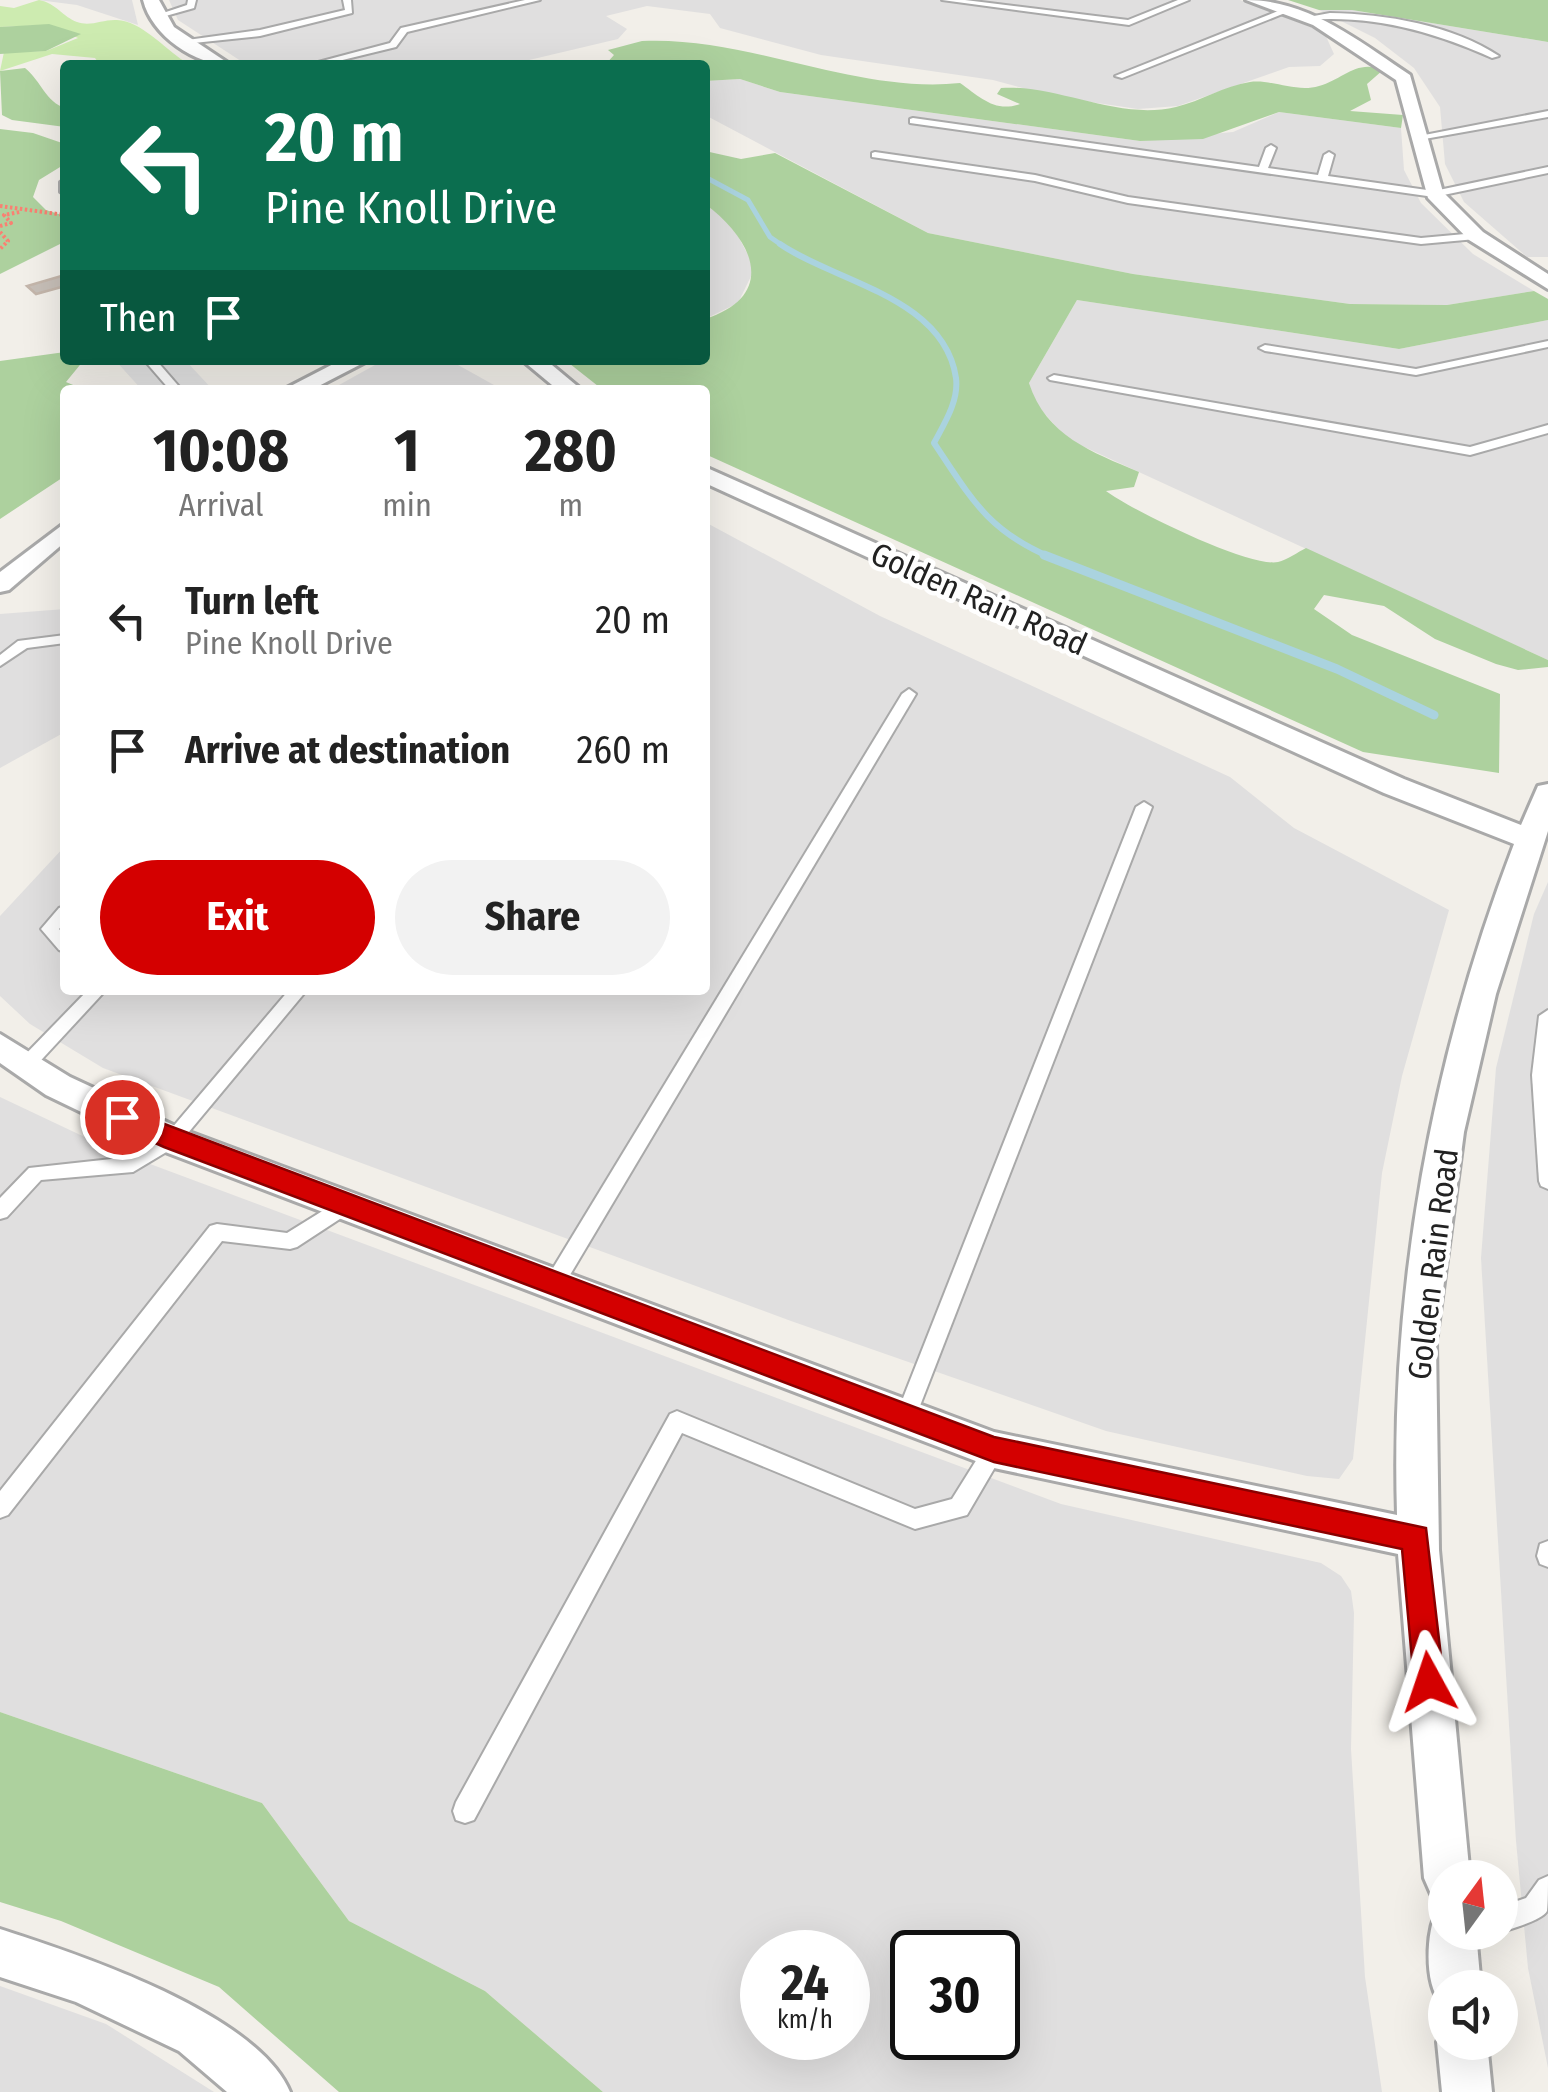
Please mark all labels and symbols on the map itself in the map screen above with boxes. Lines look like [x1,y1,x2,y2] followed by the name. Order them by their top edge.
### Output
[865,534,1093,664] street label: Golden Rain Road
[80,1075,165,1160] pin
[1400,1146,1466,1382] street label: Golden Rain Road
[1377,1630,1481,1734] position arrow
[1428,1860,1518,1950] north arrow
[890,1930,1020,2060] speed limit sign: 30

